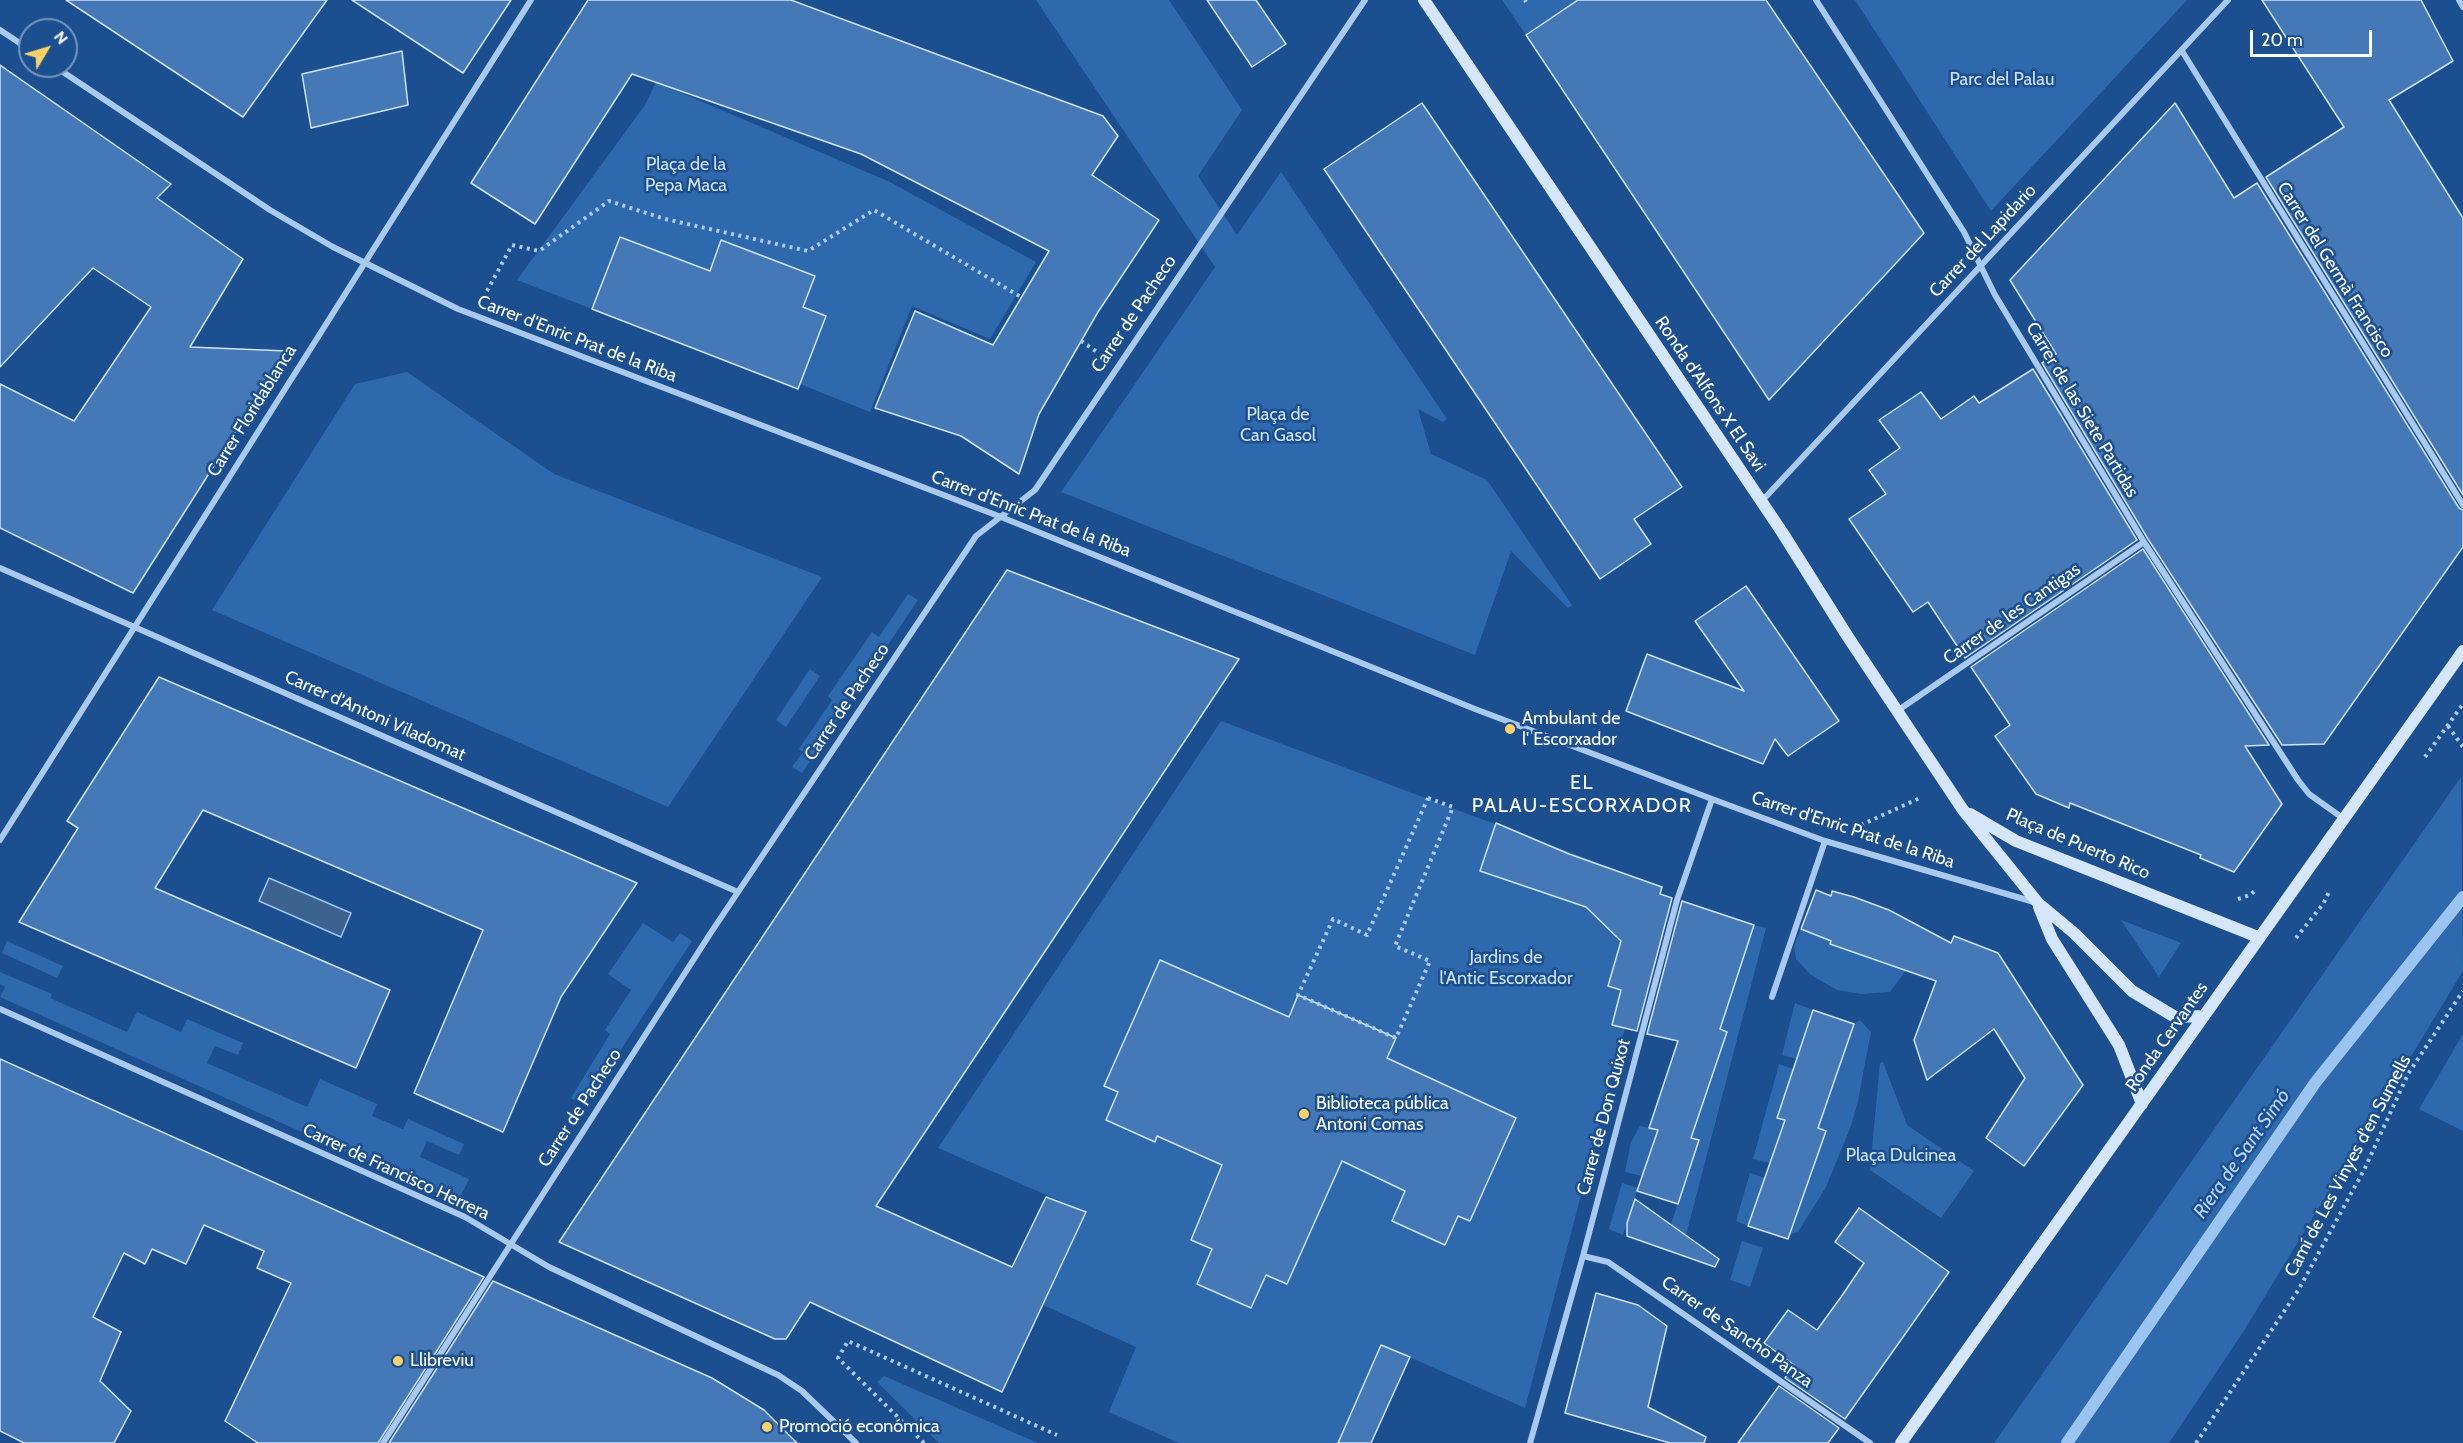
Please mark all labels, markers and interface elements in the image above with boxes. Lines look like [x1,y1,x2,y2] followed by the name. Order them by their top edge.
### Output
[18,18,78,78] north arrow
[2253,18,2374,56] scale bar
[50,28,72,48] text: N
[2261,29,2303,51] text: 20 m
[1950,69,2054,91] park label: Parc del Palau
[645,154,727,196] park label: Plaça de la Pepa Maca
[2272,178,2398,362] street label: Carrer del Germà Francisco
[1925,180,2041,302] street label: Carrer del Lapidario
[1087,251,1181,377] street label: Carrer de Pacheco
[474,291,680,387] street label: Carrer d'Enric Prat de la Riba
[1650,312,1770,476] street label: Ronda d'Alfons X El Savi
[2021,319,2143,501] street label: Carrer de las Siete Partidas
[203,341,301,481] street label: Carrer Floridablanca
[1240,404,1316,446] park label: Plaça de Can Gasol
[928,466,1134,562] street label: Carrer d'Enric Prat de la Riba
[1939,559,2085,669] street label: Carrer de les Cantigas
[800,639,894,765] street label: Carrer de Pacheco
[281,666,469,766] street label: Carrer d'Antoni Viladomat
[1522,708,1620,750] place label: Ambulant de l' Escorxador
[1503,722,1517,736] marker: Ambulant de l' Escorxador
[1472,771,1692,818] district label: EL PALAU-ESCORXADOR
[1749,787,1957,873] street label: Carrer d'Enric Prat de la Riba
[2003,804,2153,884] street label: Plaça de Puerto Rico
[1439,947,1573,990] park label: Jardins de l'Antic Escorxador
[2121,978,2213,1096] street label: Ronda Cervantes
[1573,1036,1635,1198] street label: Carrer de Don Quixot
[534,1045,626,1171] street label: Carrer de Pacheco
[2280,1051,2416,1281] street label: Camí de Les Vinyes d'en Sumells
[2188,1085,2296,1223] water label: Riera de Sant Simó
[1316,1093,1449,1136] place label: Biblioteca pública Antoni Comas
[1297,1107,1311,1121] marker: Biblioteca pública Antoni Comas
[299,1119,493,1225] street label: Carrer de Francisco Herrera
[1846,1145,1956,1167] park label: Plaça Dulcinea
[1657,1272,1817,1392] street label: Carrer de Sancho Panza
[410,1350,474,1372] place label: Llibreviu
[391,1354,405,1368] marker: Llibreviu
[779,1416,940,1438] place label: Promoció económica
[760,1420,774,1434] marker: Promoció económica

